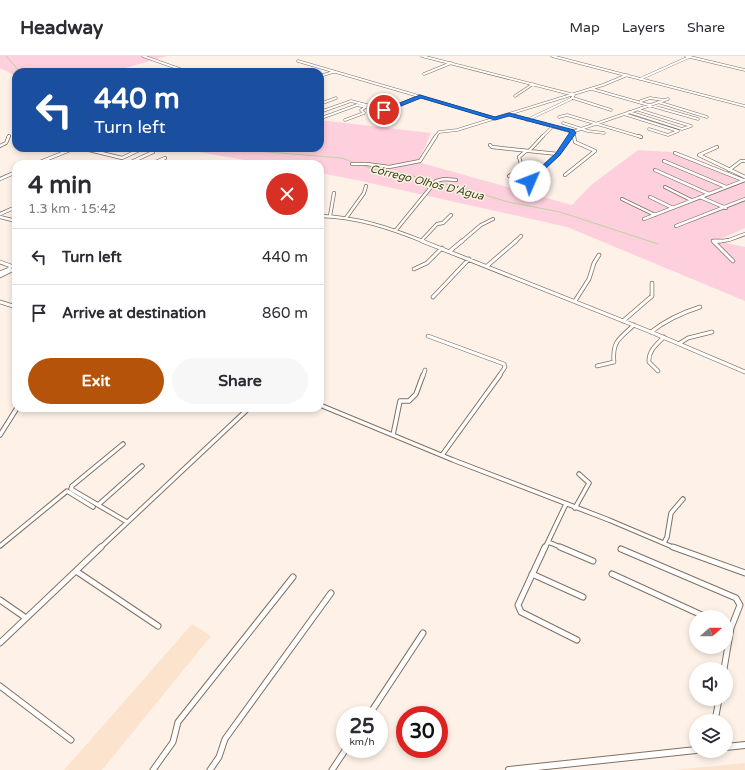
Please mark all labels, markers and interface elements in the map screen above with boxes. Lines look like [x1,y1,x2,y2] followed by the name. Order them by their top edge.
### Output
[20,17,103,39] text: Headway
[570,19,600,36] text: Map
[622,19,665,36] text: Layers
[687,19,725,36] text: Share
[94,82,180,116] text: 440 m
[28,84,80,136] icon: left
[367,93,401,127] pin
[373,99,395,121] icon: arrive
[94,116,166,138] text: Turn left
[509,160,551,202] position arrow
[369,162,486,203] water label: Córrego Olhos D'Água
[28,171,92,200] text: 4 min
[266,173,308,215] button: close
[28,201,116,217] text: 1.3 km · 15:42
[28,246,50,268] icon: left
[62,248,122,266] text: Turn left
[262,248,308,266] text: 440 m
[28,302,50,324] icon: arrive
[62,304,206,322] text: Arrive at destination
[262,304,308,322] text: 860 m
[28,358,164,404] button: Exit
[172,358,308,404] button: Share
[689,610,733,654] north arrow
[689,610,733,758] map controls
[689,662,733,706] button: sound
[396,706,448,758] speed limit sign: 30
[689,714,733,758] button: layers
[349,715,375,739] text: 25
[349,736,375,748] text: km/h

